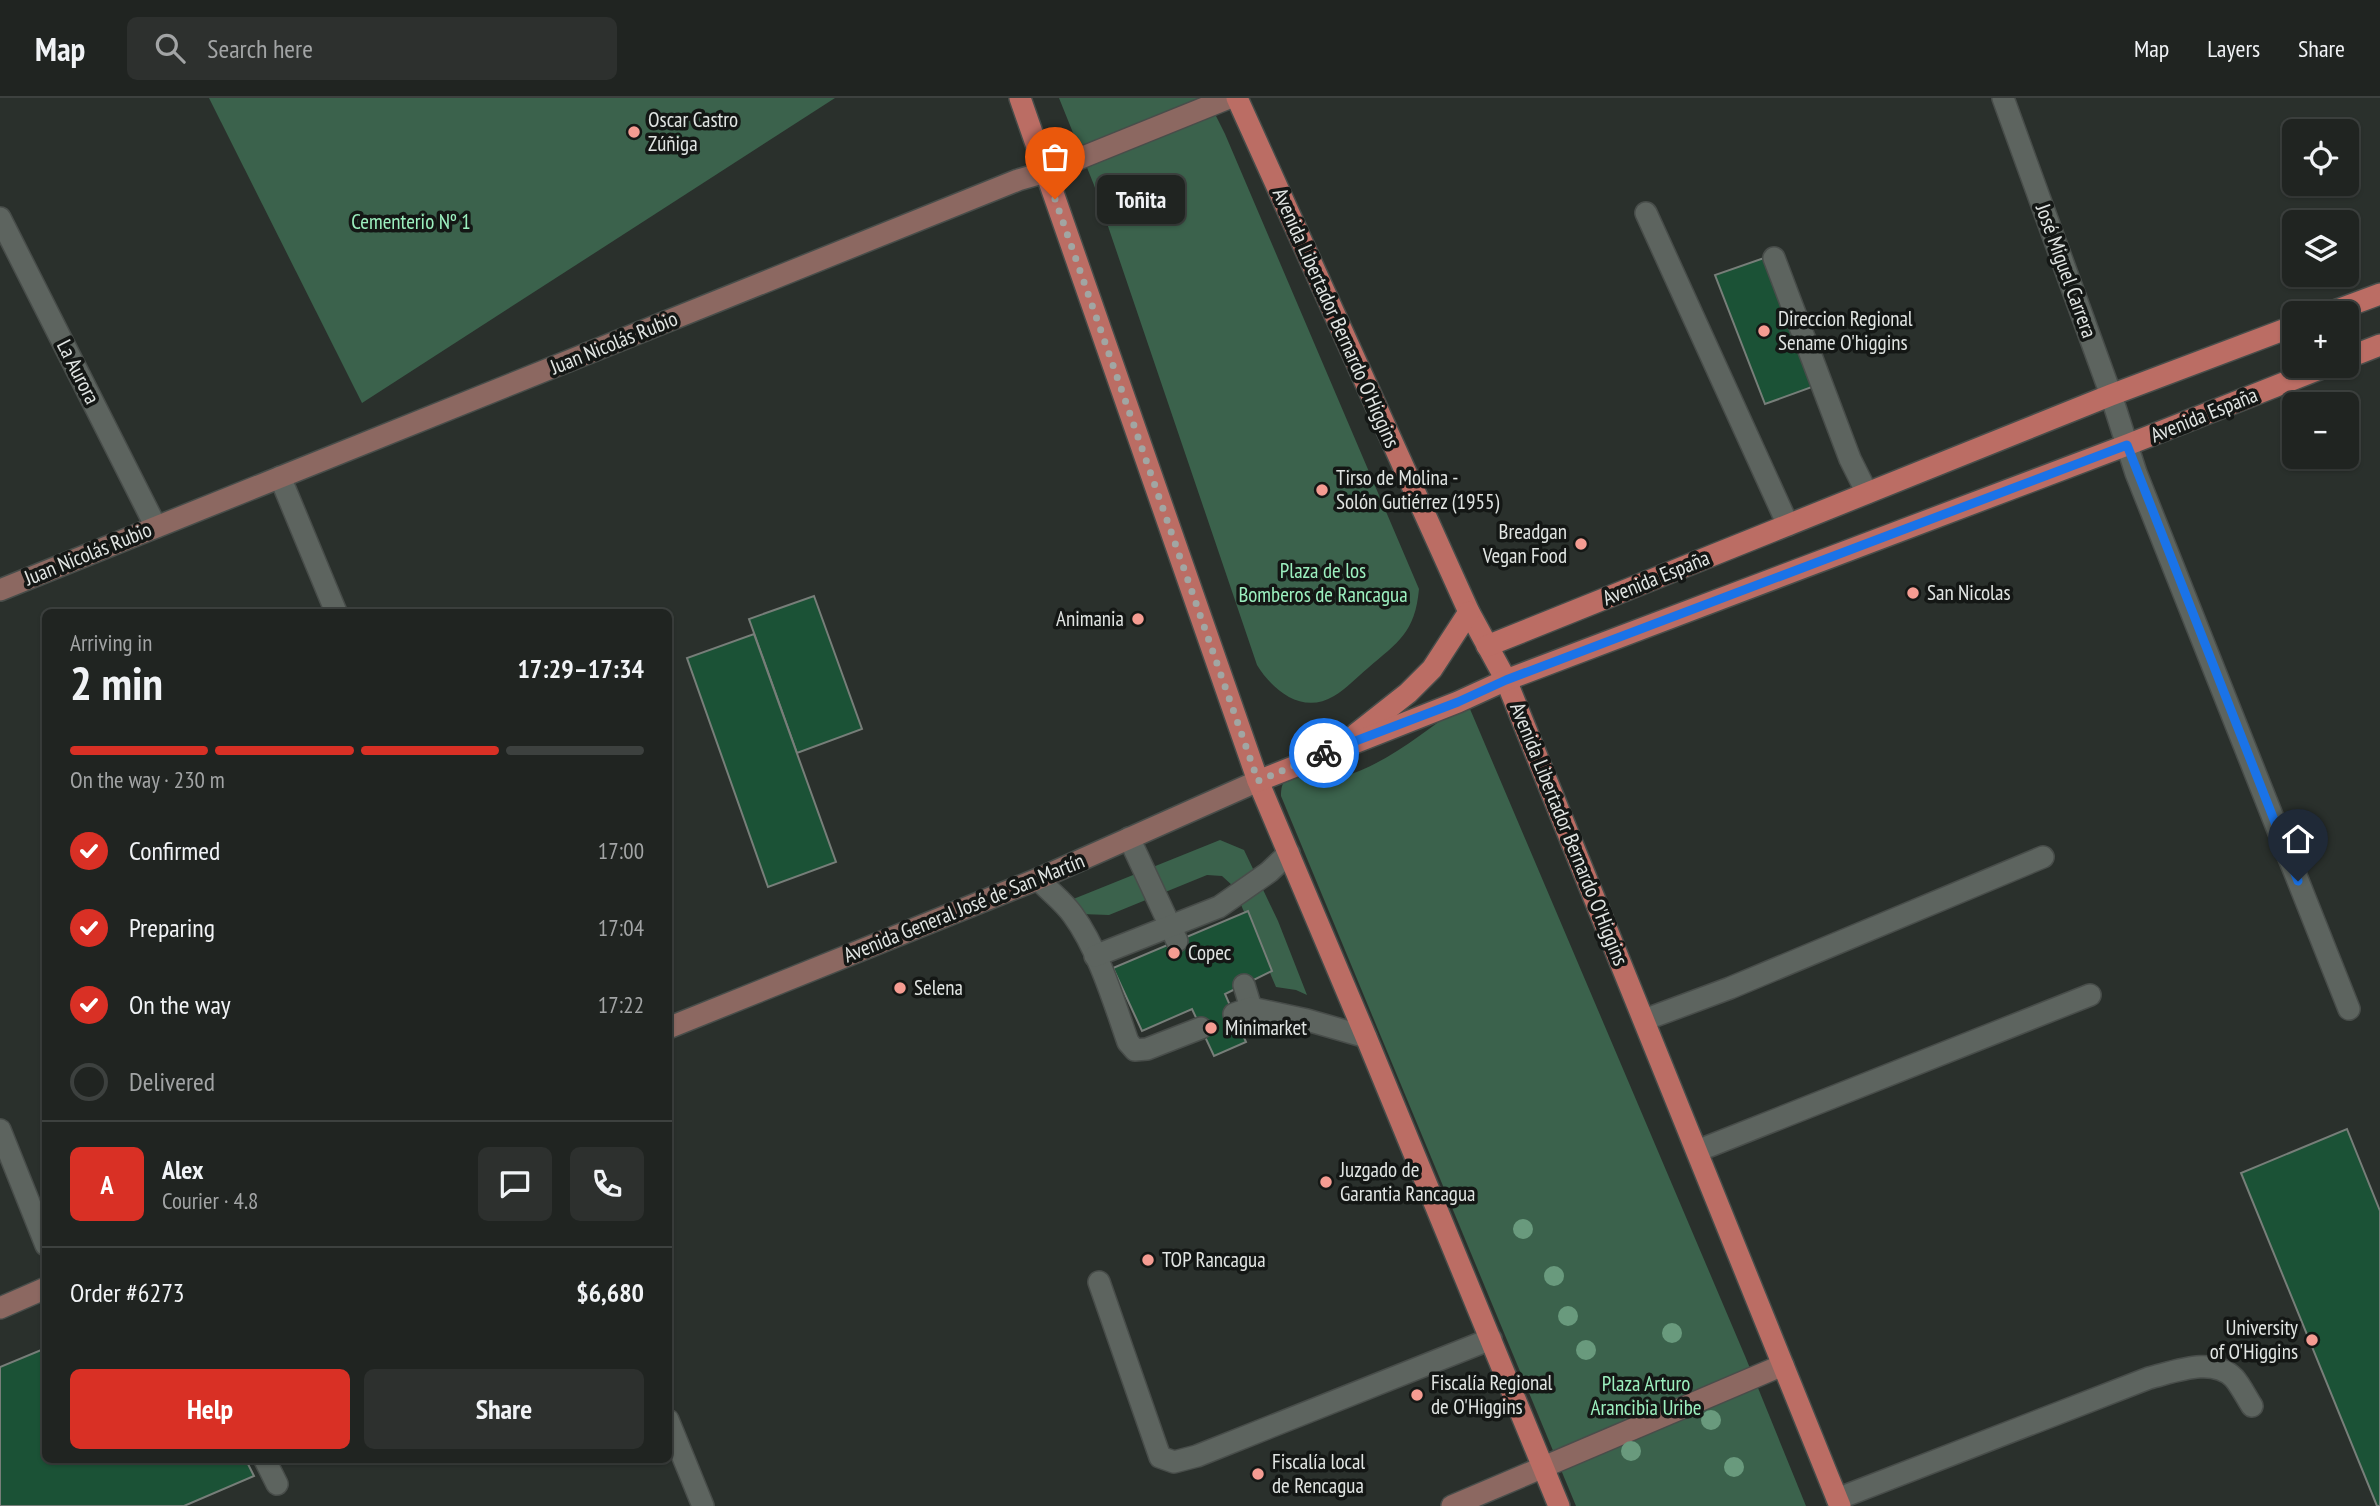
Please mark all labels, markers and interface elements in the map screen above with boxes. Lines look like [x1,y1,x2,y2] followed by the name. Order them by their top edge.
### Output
[127,17,617,80] search box
[35,27,85,70] text: Map
[151,29,189,67] icon: search
[207,32,313,65] text: Search here
[2134,33,2169,64] text: Map
[2207,33,2260,64] text: Layers
[2298,33,2345,64] text: Share
[648,106,738,157] place label: Oscar Castro Zúñiga
[2282,119,2359,469] map controls
[2282,119,2359,196] button: locate
[626,124,642,140] marker: Oscar Castro Zúñiga
[1025,127,1085,199] pin
[1036,138,1074,176] icon: bag
[1097,174,1184,224] callout: Toñita
[1267,184,1406,452] street label: Avenida Libertador Bernardo O'Higgins
[1116,185,1166,214] text: Toñita
[2029,199,2103,341] street label: José Miguel Carrera
[351,208,471,235] park label: Cementerio Nº 1
[2282,210,2359,287] button: layers
[2282,301,2359,378] button: +
[545,305,681,381] street label: Juan Nicolás Rubio
[1778,305,1913,356] place label: Direccion Regional Sename O'higgins
[1756,323,1772,339] marker: Direccion Regional Sename O'higgins
[51,335,106,409] street label: La Aurora
[2146,381,2261,448] street label: Avenida España
[2282,392,2359,469] button: −
[1336,464,1499,515] place label: Tirso de Molina - Solón Gutiérrez (1955)
[1314,482,1330,498] marker: Tirso de Molina - Solón Gutiérrez (1955)
[19,516,155,592] street label: Juan Nicolás Rubio
[1482,518,1567,569] place label: Breadgan Vegan Food
[1573,536,1589,552] marker: Breadgan Vegan Food
[1598,544,1713,611] street label: Avenida España
[1238,557,1408,608] park label: Plaza de los Bomberos de Rancagua
[1927,579,2011,606] place label: San Nicolas
[1905,585,1921,601] marker: San Nicolas
[1056,605,1124,632] place label: Animania
[1130,611,1146,627] marker: Animania
[70,628,152,657] text: Arriving in
[517,652,644,685] text: 17:29–17:34
[70,653,163,713] text: 2 min
[1504,698,1635,969] street label: Avenida Libertador Bernardo O'Higgins
[1289,718,1359,788] courier
[1305,734,1343,772] icon: bike
[70,765,225,794] text: On the way · 230 m
[2268,809,2328,881] pin
[2279,820,2317,858] icon: home
[70,832,108,870] icon: check
[129,834,220,867] text: Confirmed
[598,836,644,865] text: 17:00
[839,847,1088,968] street label: Avenida General José de San Martín
[70,909,108,947] icon: check
[129,911,215,944] text: Preparing
[598,913,644,942] text: 17:04
[1188,939,1232,966] place label: Copec
[1166,945,1182,961] marker: Copec
[914,974,963,1001] place label: Selena
[892,980,908,996] marker: Selena
[70,986,108,1024] icon: check
[129,988,231,1021] text: On the way
[598,990,644,1019] text: 17:22
[1225,1014,1307,1041] place label: Minimarket
[1203,1020,1219,1036] marker: Minimarket
[129,1065,215,1098] text: Delivered
[478,1147,552,1221] button: chat
[570,1147,644,1221] button: phone
[162,1153,203,1186] text: Alex
[1339,1156,1475,1207] place label: Juzgado de Garantia Rancagua
[100,1168,114,1201] text: A
[1318,1174,1334,1190] marker: Juzgado de Garantia Rancagua
[162,1186,258,1215] text: Courier · 4.8
[1162,1246,1266,1273] place label: TOP Rancagua
[1140,1252,1156,1268] marker: TOP Rancagua
[70,1276,185,1309] text: Order #6273
[576,1276,644,1309] text: $6,680
[2210,1314,2298,1365] place label: University of O'Higgins
[2304,1332,2320,1348] marker: University of O'Higgins
[70,1369,350,1449] button: Help
[364,1369,644,1449] button: Share
[1431,1369,1553,1420] place label: Fiscalía Regional de O'Higgins
[1591,1370,1701,1421] park label: Plaza Arturo Arancibia Uribe
[1409,1387,1425,1403] marker: Fiscalía Regional de O'Higgins
[1272,1448,1365,1499] place label: Fiscalía local de Rencagua
[1250,1466,1266,1482] marker: Fiscalía local de Rencagua

